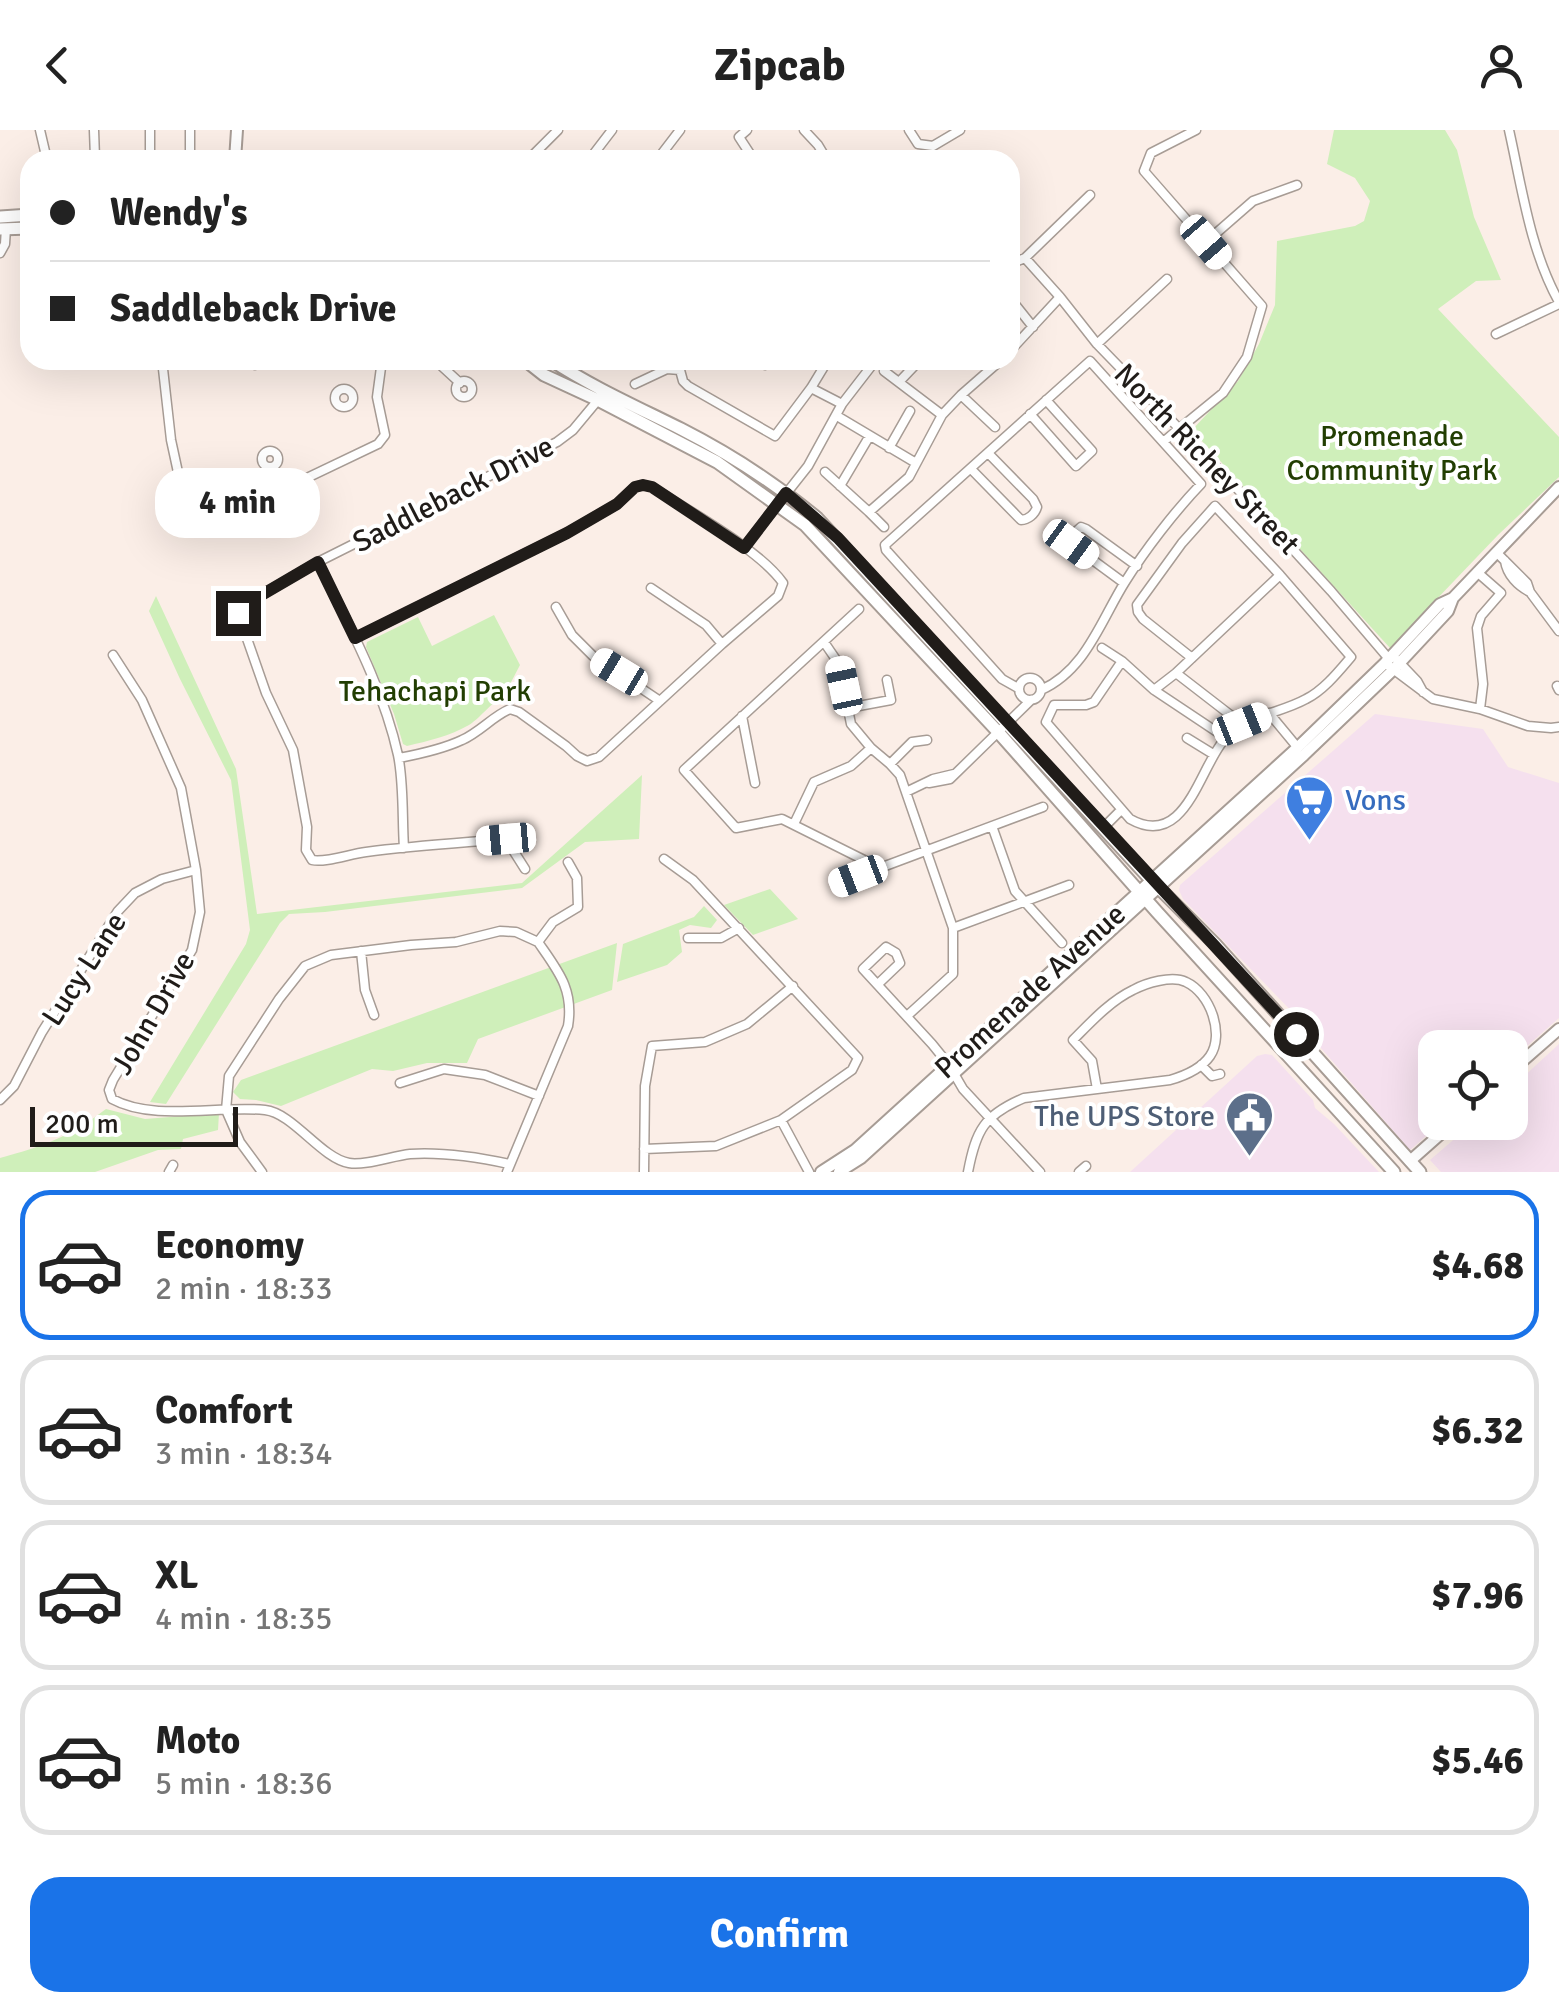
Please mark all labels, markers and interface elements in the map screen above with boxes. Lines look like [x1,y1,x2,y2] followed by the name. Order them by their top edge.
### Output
[30,38,85,93] icon: back
[713,38,846,93] text: Zipcab
[1474,38,1529,93] icon: person
[110,189,248,236] text: Wendy's
[1175,210,1237,274] car
[110,285,397,332] text: Saddleback Drive
[1106,356,1307,563] street label: North Richey Street
[1287,418,1497,489] park label: Promenade Community Park
[346,428,560,561] street label: Saddleback Drive
[156,468,320,538] callout: 4 min
[199,483,276,522] text: 4 min
[1038,514,1104,574] car
[216,591,261,636] route end
[586,644,652,700] car
[823,654,865,718] car
[339,673,531,710] park label: Tehachapi Park
[1209,699,1275,749] car
[1284,774,1336,842] supermarket icon: Vons
[1345,782,1406,819] place label: Vons
[475,821,537,857] car
[825,851,891,901] car
[927,896,1134,1087] street label: Promenade Avenue
[34,906,135,1033] street label: Lucy Lane
[104,945,203,1081] street label: John Drive
[1274,1012,1319,1057] route start
[1418,1030,1528,1140] map controls
[1418,1030,1528,1140] button: locate
[1224,1090,1276,1158] public building icon: The UPS Store
[1034,1098,1215,1135] place label: The UPS Store
[30,1102,238,1146] scale bar
[45,1107,119,1141] text: 200 m
[35,1220,125,1310] icon: car
[155,1222,304,1269] text: Economy
[1431,1242,1524,1289] text: $4.68
[155,1269,333,1308] text: 2 min · 18:33
[35,1385,125,1475] icon: car
[155,1387,293,1434] text: Comfort
[1431,1407,1524,1454] text: $6.32
[155,1434,333,1473] text: 3 min · 18:34
[35,1550,125,1640] icon: car
[155,1552,198,1599] text: XL
[1431,1572,1524,1619] text: $7.96
[155,1599,333,1638] text: 4 min · 18:35
[35,1715,125,1805] icon: car
[155,1717,240,1764] text: Moto
[1431,1737,1524,1784] text: $5.46
[155,1764,333,1803] text: 5 min · 18:36
[30,1877,1529,1992] button: Confirm

